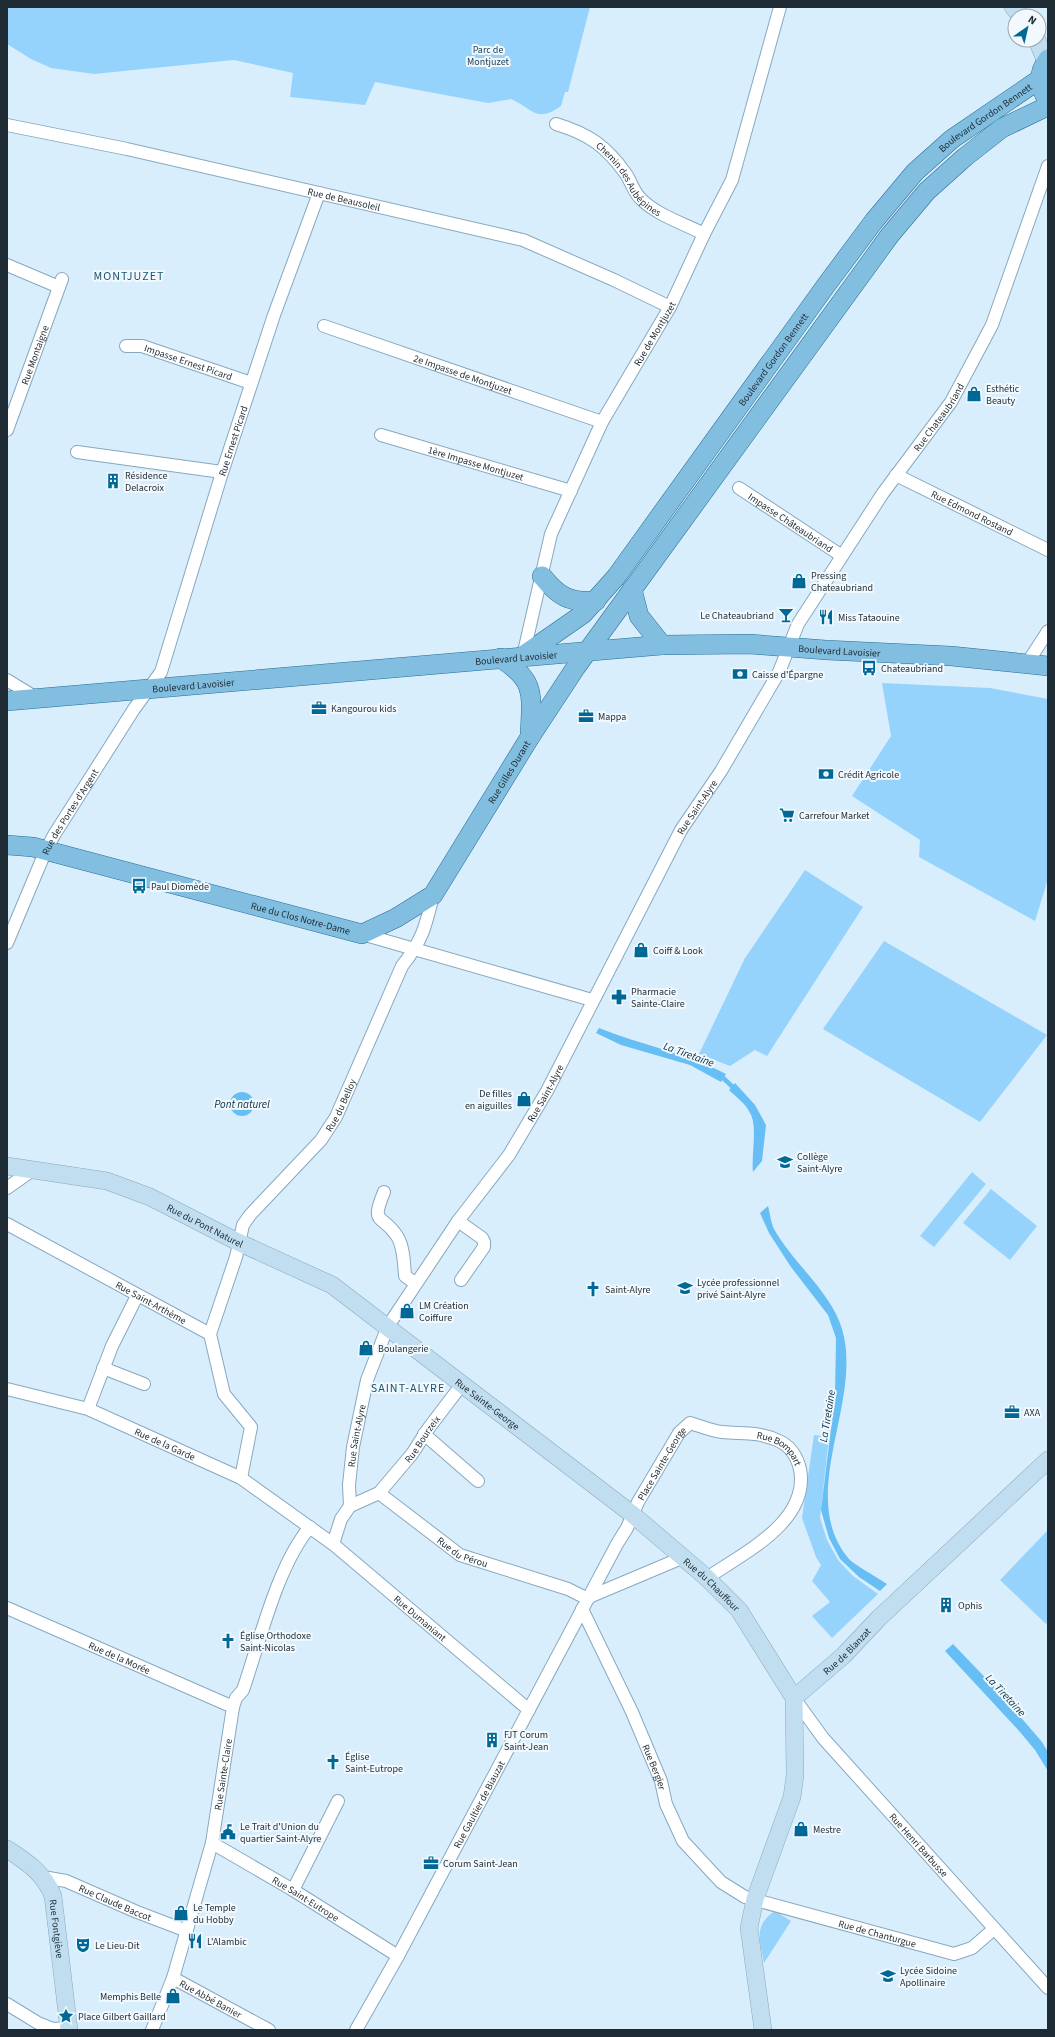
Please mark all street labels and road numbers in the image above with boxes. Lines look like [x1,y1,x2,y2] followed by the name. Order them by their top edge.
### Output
[936,80,1036,156] street label: Boulevard Gordon Bennett
[593,139,663,220] street label: Chemin des Aubépines
[306,185,382,215] street label: Rue de Beausoleil
[631,299,680,369] street label: Rue de Montjuzet
[735,310,812,409] street label: Boulevard Gordon Bennett
[18,323,53,387] street label: Rue Montaigne
[142,341,234,384] street label: Impasse Ernest Picard
[412,351,514,399] street label: 2e Impasse de Montjuzet
[910,381,968,455] street label: Rue Chateaubriand
[215,404,252,478] street label: Rue Ernest Picard
[426,443,526,485] street label: 1ère Impasse Montjuzet
[928,487,1015,540] street label: Rue Edmond Rostand
[745,490,835,556] street label: Impasse Châteaubriand
[798,642,881,661] street label: Boulevard Lavoisier
[475,648,558,669] street label: Boulevard Lavoisier
[152,676,236,697] street label: Boulevard Lavoisier
[485,738,535,807] street label: Rue Gilles Durant
[39,766,103,857] street label: Rue des Portes d'Argent
[674,777,721,837] street label: Rue Saint-Alyre
[249,899,352,939] street label: Rue du Clos Notre-Dame
[524,1062,567,1125] street label: Rue Saint-Alyre
[322,1076,360,1135] street label: Rue du Belloy
[164,1201,246,1252] street label: Rue du Pont Naturel
[113,1278,189,1328] street label: Rue Saint-Arthème
[452,1375,522,1434] street label: Rue Sainte-George
[345,1403,370,1468] street label: Rue Saint-Alyre
[402,1412,444,1466] street label: Rue Bourzeix
[634,1424,690,1503] street label: Place Sainte-George
[132,1425,197,1465] street label: Rue de la Garde
[756,1428,805,1469] street label: Rue Bompart
[434,1534,489,1571] street label: Rue du Pérou
[680,1555,743,1615] street label: Rue du Chauffour
[390,1592,450,1645] street label: Rue Dumaniant
[820,1624,875,1678] street label: Rue de Blanzat
[86,1639,152,1678] street label: Rue de la Morée
[211,1738,236,1811] street label: Rue Sainte-Claire
[638,1742,669,1792] street label: Rue Bergier
[451,1758,509,1851] street label: Rue Gaultier de Biauzat
[886,1810,951,1881] street label: Rue Henri Barbusse
[269,1873,341,1925] street label: Rue Saint-Eutrope
[76,1881,154,1925] street label: Rue Claude Baccot
[45,1899,66,1959] street label: Rue Fontgiève
[837,1917,918,1951] street label: Rue de Chanturgue
[177,1977,244,2022] street label: Rue Abbé Banier

